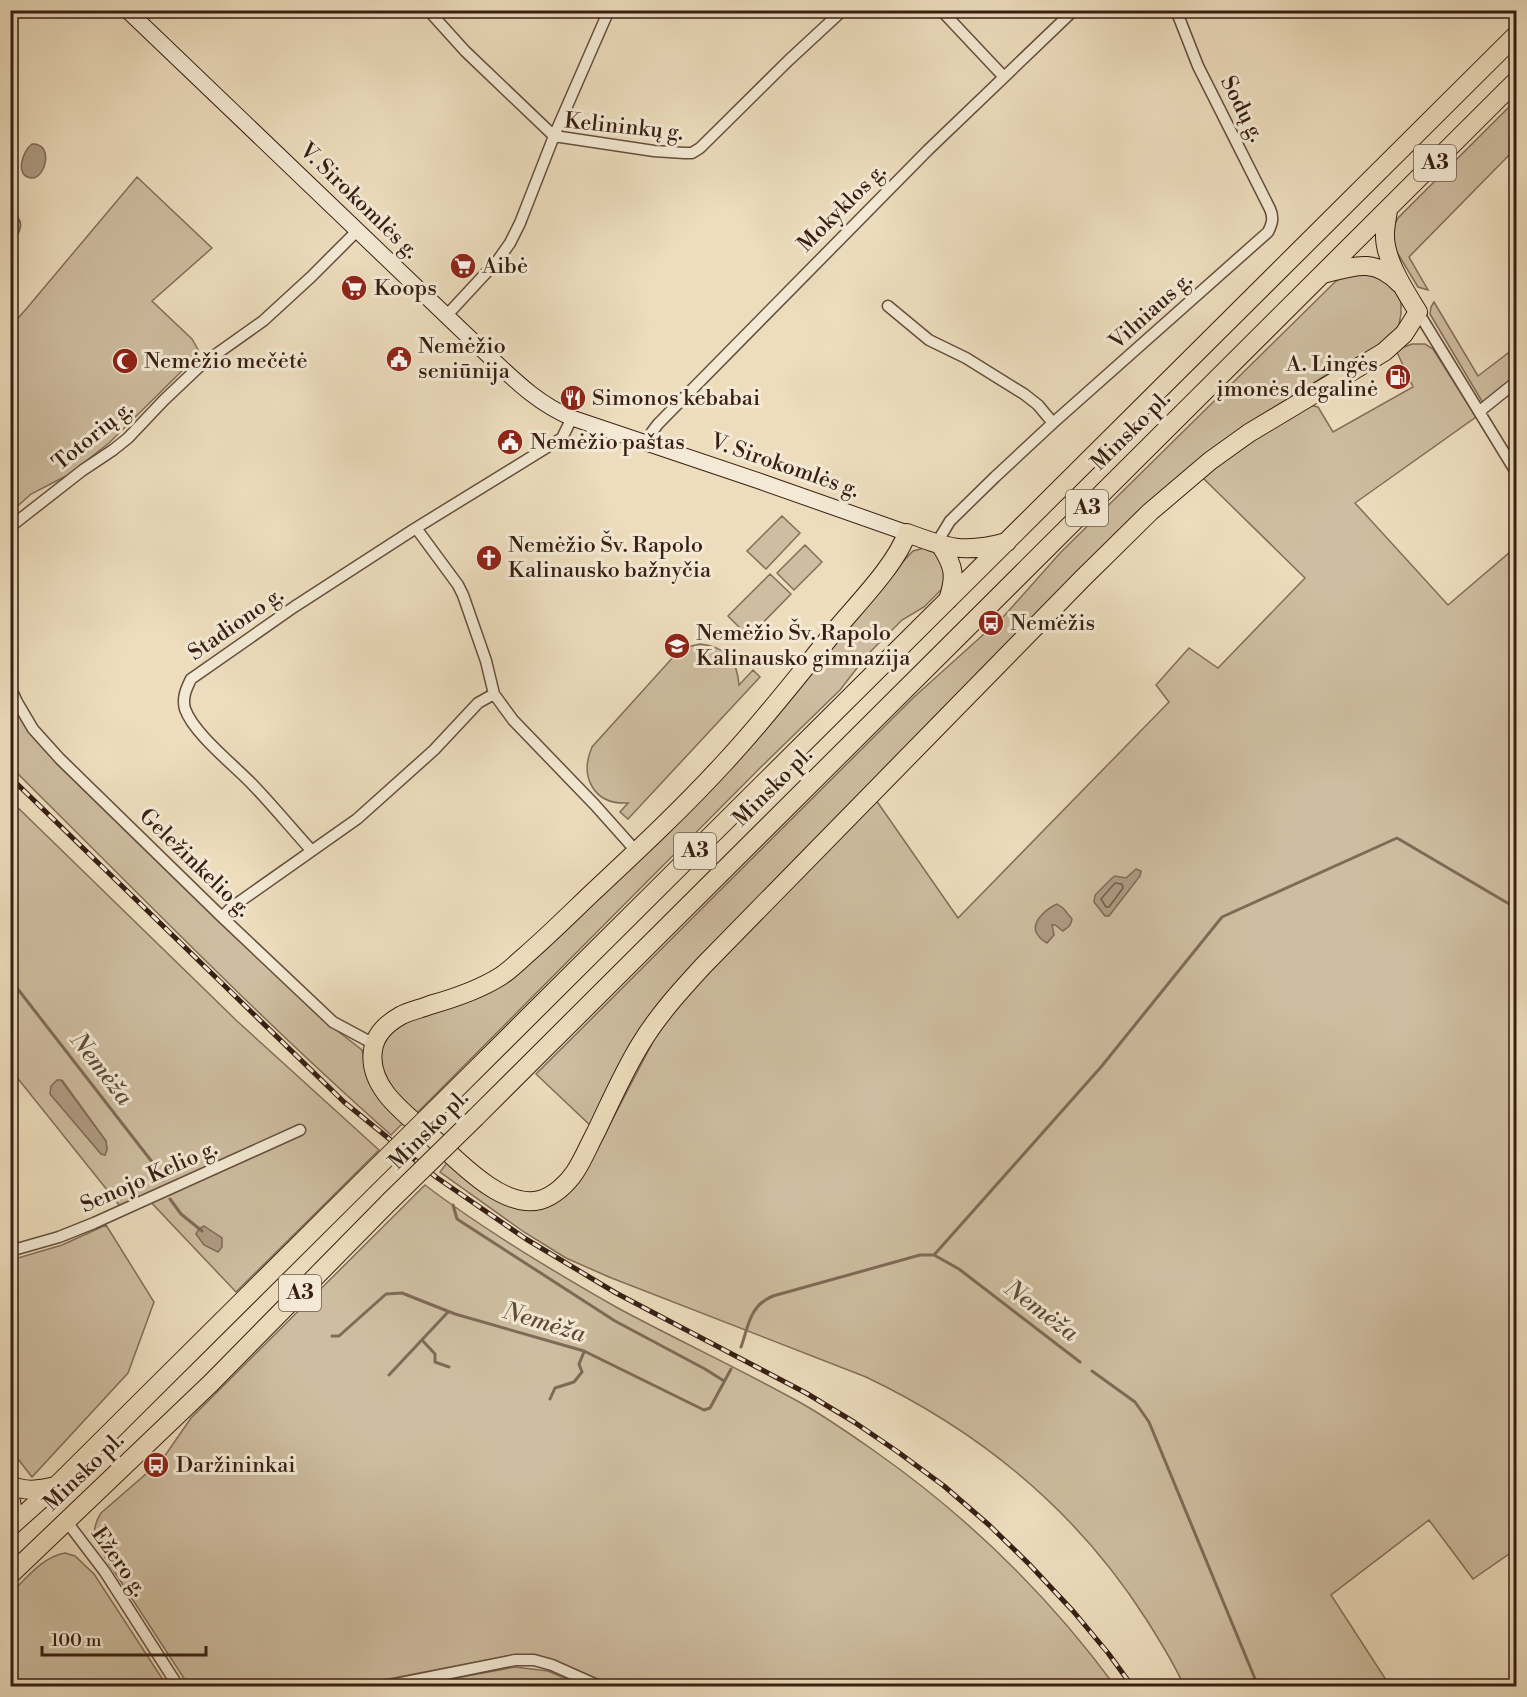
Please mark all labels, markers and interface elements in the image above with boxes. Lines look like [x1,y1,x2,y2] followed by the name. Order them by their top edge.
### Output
[1214,71,1270,147] street label: Sodų g.
[563,107,685,147] street label: Kelininkų g.
[293,137,424,265] street label: V. Sirokomlės g.
[1414,145,1456,181] road number: A3
[792,158,892,258] street label: Mokyklos g.
[448,251,478,281] supermarket icon: Aibė
[481,253,528,280] place label: Aibė
[1103,267,1198,356] street label: Vilniaus g.
[339,273,369,303] supermarket icon: Koops
[374,275,437,302] place label: Koops
[418,333,511,385] place label: Nemėžio seniūnija
[384,344,414,374] public building icon: Nemėžio seniūnija
[110,346,140,376] mosque icon: Nemėžio mečėtė
[144,348,308,375] place label: Nemėžio mečėtė
[1217,351,1378,403] place label: A. Lingės įmonės degalinė
[1383,362,1413,392] fuel station icon: A. Lingės įmonės degalinė
[558,383,588,413] restaurant icon: Simonos kebabai
[592,385,760,412] place label: Simonos kebabai
[1085,385,1177,477] street label: Minsko pl.
[47,395,139,477] street label: Totorių g.
[495,427,525,457] public building icon: Nemėžio paštas
[706,428,863,504] street label: V. Sirokomlės g.
[530,429,685,456] place label: Nemėžio paštas
[1066,490,1108,526] road number: A3
[508,530,712,584] place label: Nemėžio Šv. Rapolo Kalinausko bažnyčia
[474,543,504,573] church icon: Nemėžio Šv. Rapolo Kalinausko bažnyčia
[183,581,289,667] street label: Stadiono g.
[976,608,1006,638] bus stop icon: Nemėžis
[1010,610,1095,637] place label: Nemėžis
[696,618,911,672] place label: Nemėžio Šv. Rapolo Kalinausko gimnazija
[662,631,692,661] school or university icon: Nemėžio Šv. Rapolo Kalinausko gimnazija
[727,741,819,833] street label: Minsko pl.
[133,803,257,923] street label: Geležinkelio g.
[674,833,716,869] road number: A3
[63,1026,139,1112] water label: Nemėža
[383,1084,475,1176] street label: Minsko pl.
[76,1135,222,1219] street label: Senojo Kelio g.
[997,1273,1084,1349] water label: Nemėža
[279,1275,321,1311] road number: A3
[498,1296,589,1350] water label: Nemėža
[38,1427,130,1517] street label: Minsko pl.
[141,1450,171,1480] bus stop icon: Daržininkai
[176,1452,296,1479] place label: Daržininkai
[85,1522,153,1602] street label: Ežero g.
[42,1619,206,1657] scale bar
[51,1629,102,1652] text: 100 m

